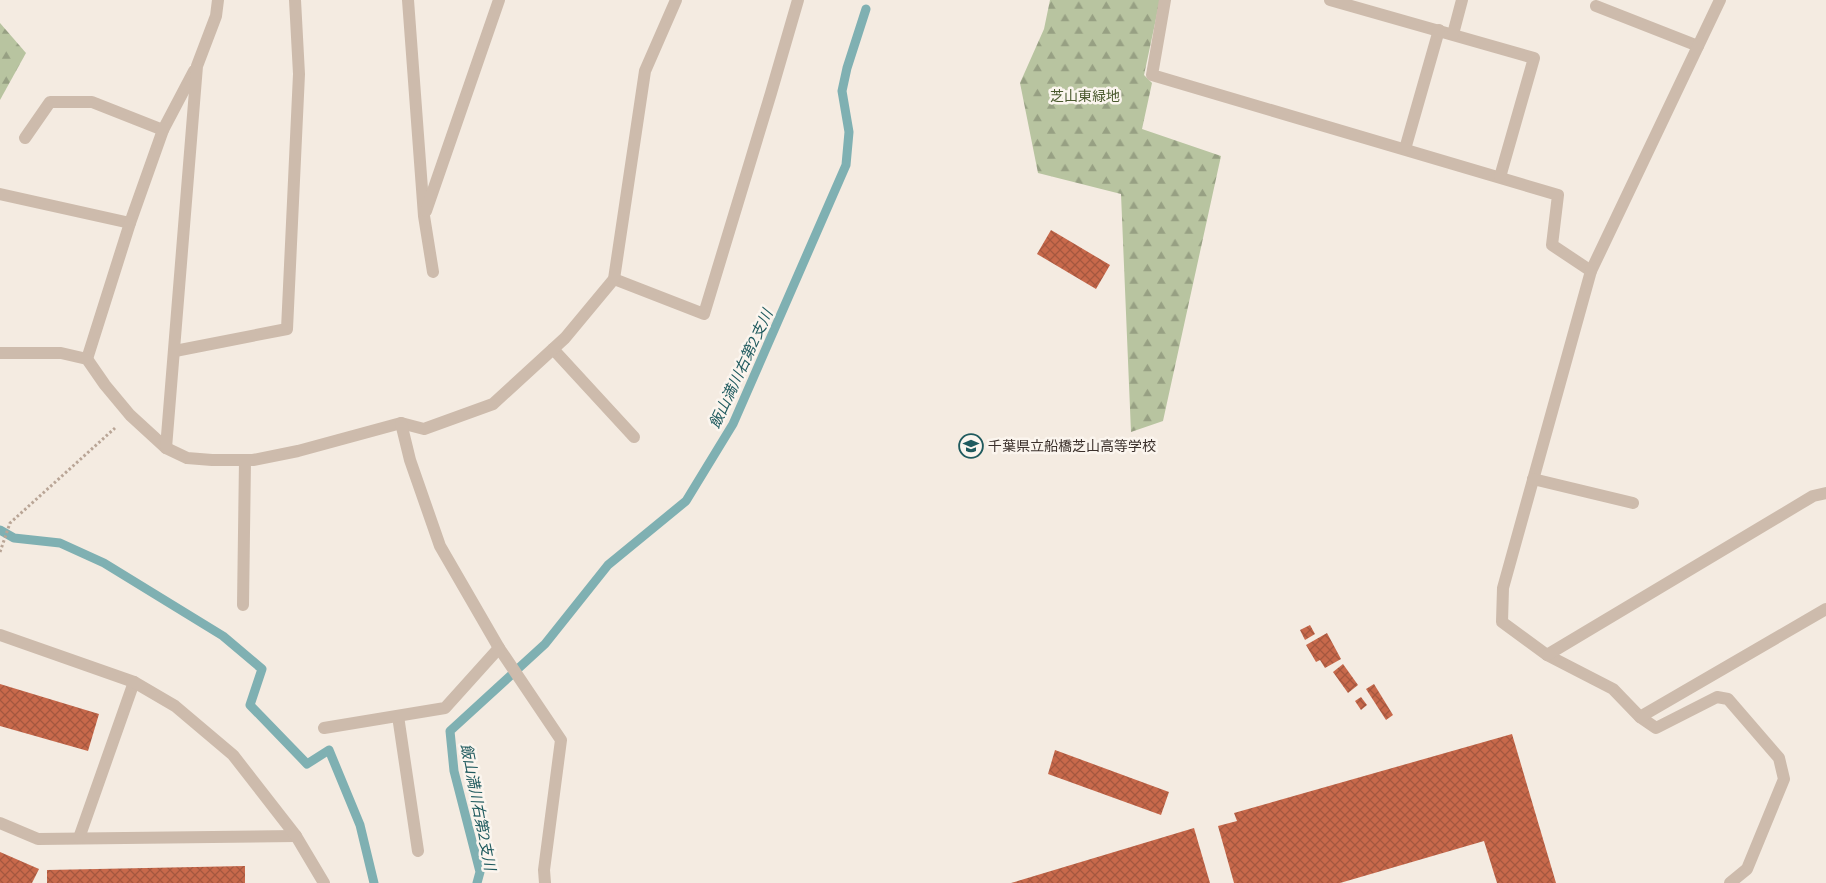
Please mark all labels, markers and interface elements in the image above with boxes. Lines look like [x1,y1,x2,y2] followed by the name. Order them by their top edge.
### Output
[1050,87,1120,105] park label: 芝山東緑地
[705,305,778,432] water label: 飯山満川右第2支川
[958,433,984,459] school or university icon: 千葉県立船橋芝山高等学校
[988,437,1156,455] place label: 千葉県立船橋芝山高等学校
[456,742,500,874] water label: 飯山満川右第2支川

